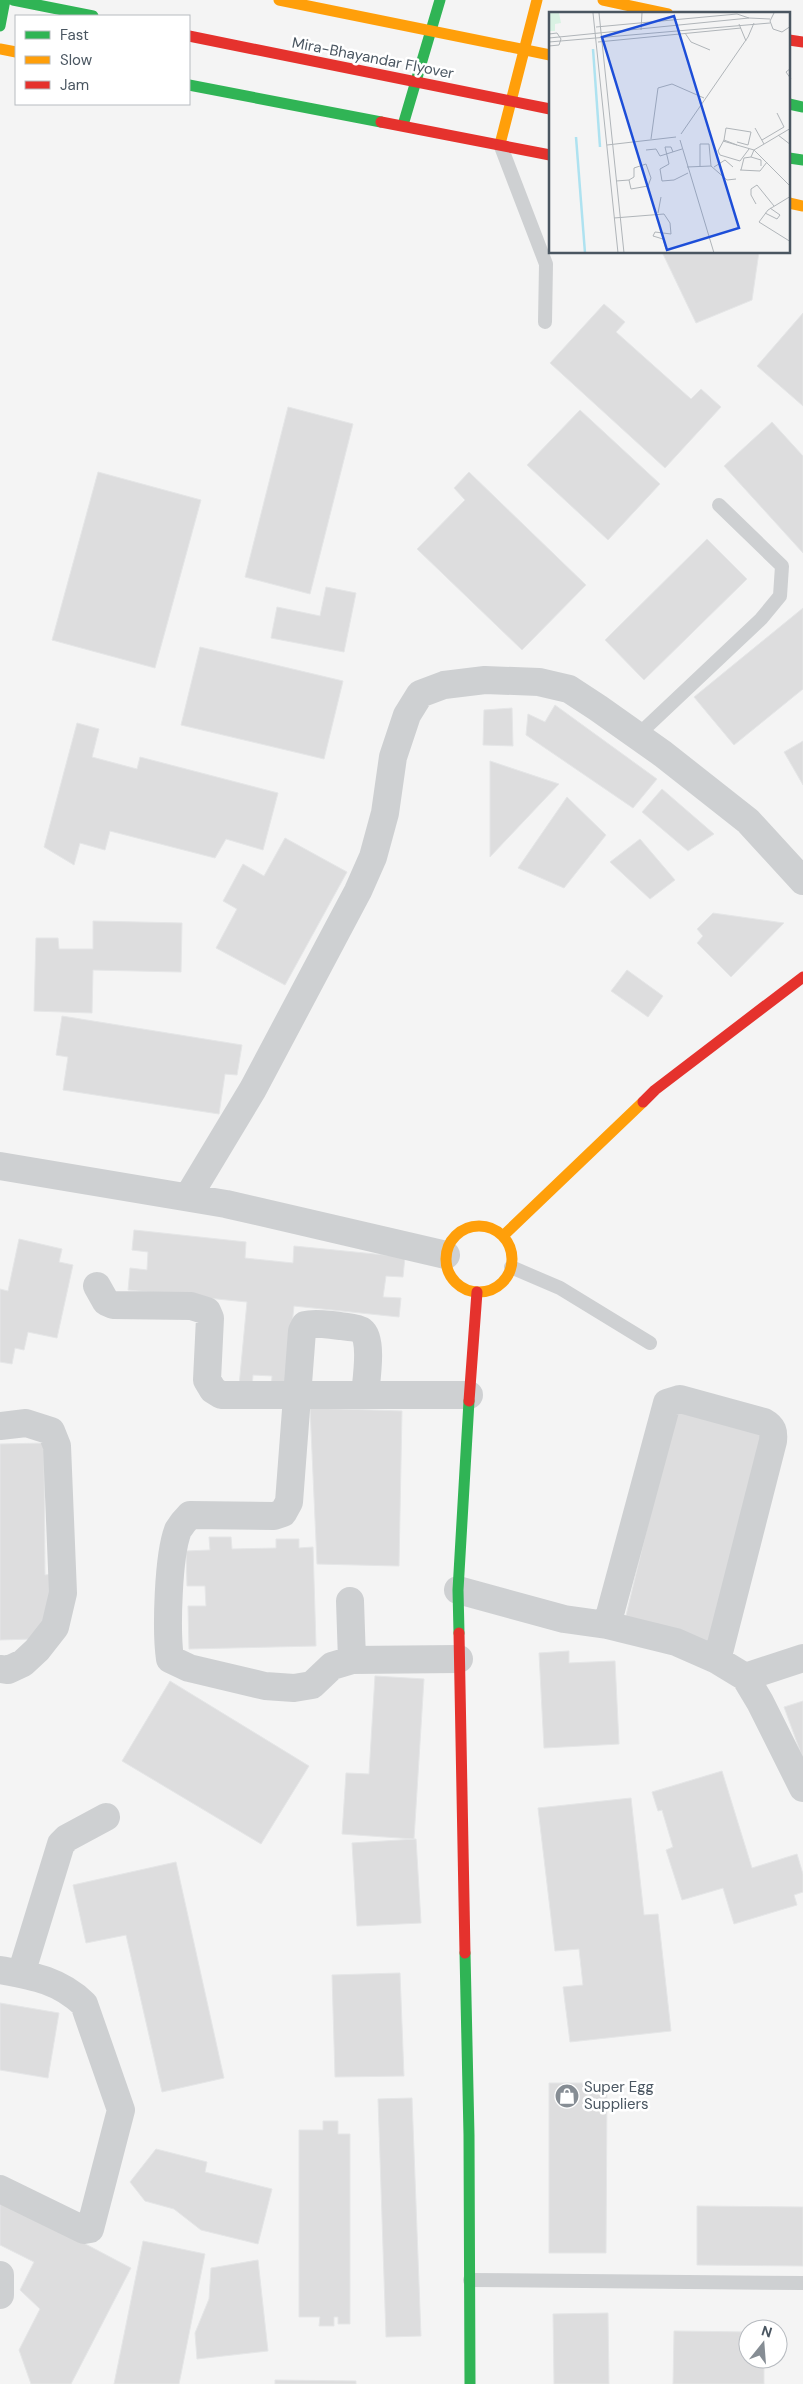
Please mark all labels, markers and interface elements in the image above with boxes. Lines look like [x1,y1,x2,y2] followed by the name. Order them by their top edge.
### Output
[549,12,790,254] inset map
[15,15,190,105] legend
[60,25,89,45] text: Fast
[290,32,456,84] street label: Mira-Bhayandar Flyover
[60,50,93,70] text: Slow
[60,75,89,95] text: Jam
[584,2077,654,2114] place label: Super Egg Suppliers
[554,2083,580,2109] shop icon: Super Egg Suppliers
[738,2319,788,2369] north arrow
[759,2321,774,2342] text: N

